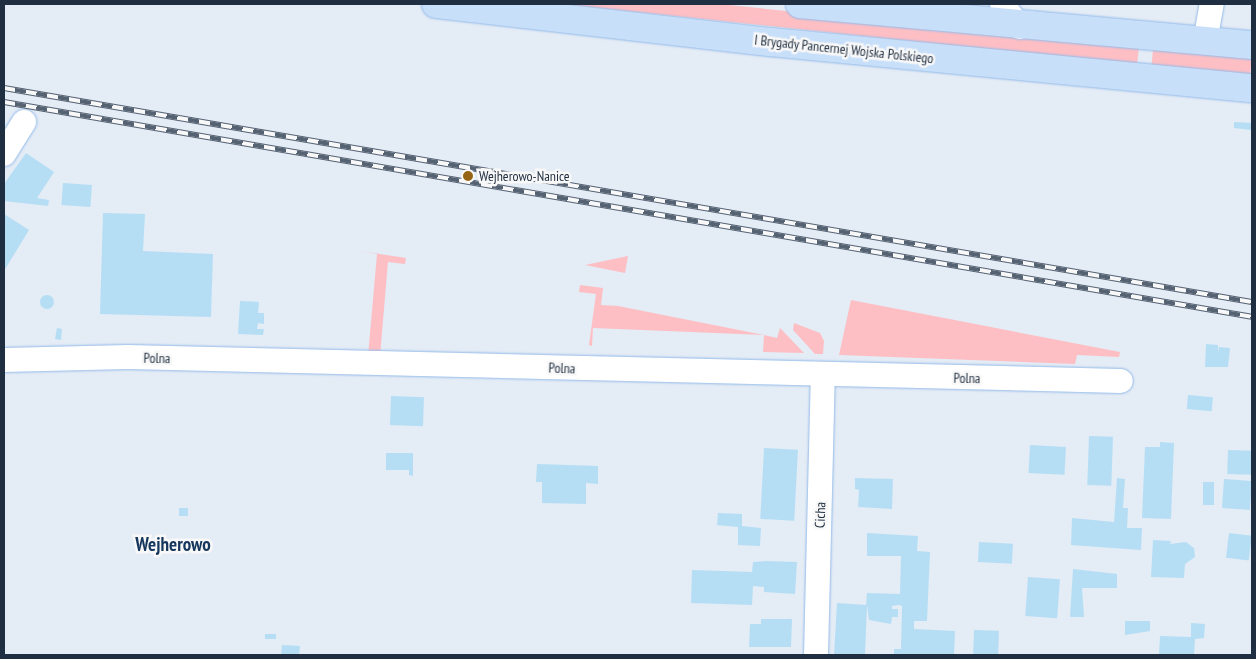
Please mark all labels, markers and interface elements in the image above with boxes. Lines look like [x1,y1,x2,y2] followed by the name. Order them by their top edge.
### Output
[753,31,935,67] street label: I Brygady Pancernej Wojska Polskiego
[479,168,569,184] place label: Wejherowo-Nanice
[461,169,475,183] marker: Wejherowo-Nanice
[143,349,171,367] street label: Polna
[548,359,576,377] street label: Polna
[953,369,981,387] street label: Polna
[811,502,829,528] street label: Cicha
[135,534,211,556] district label: Wejherowo

